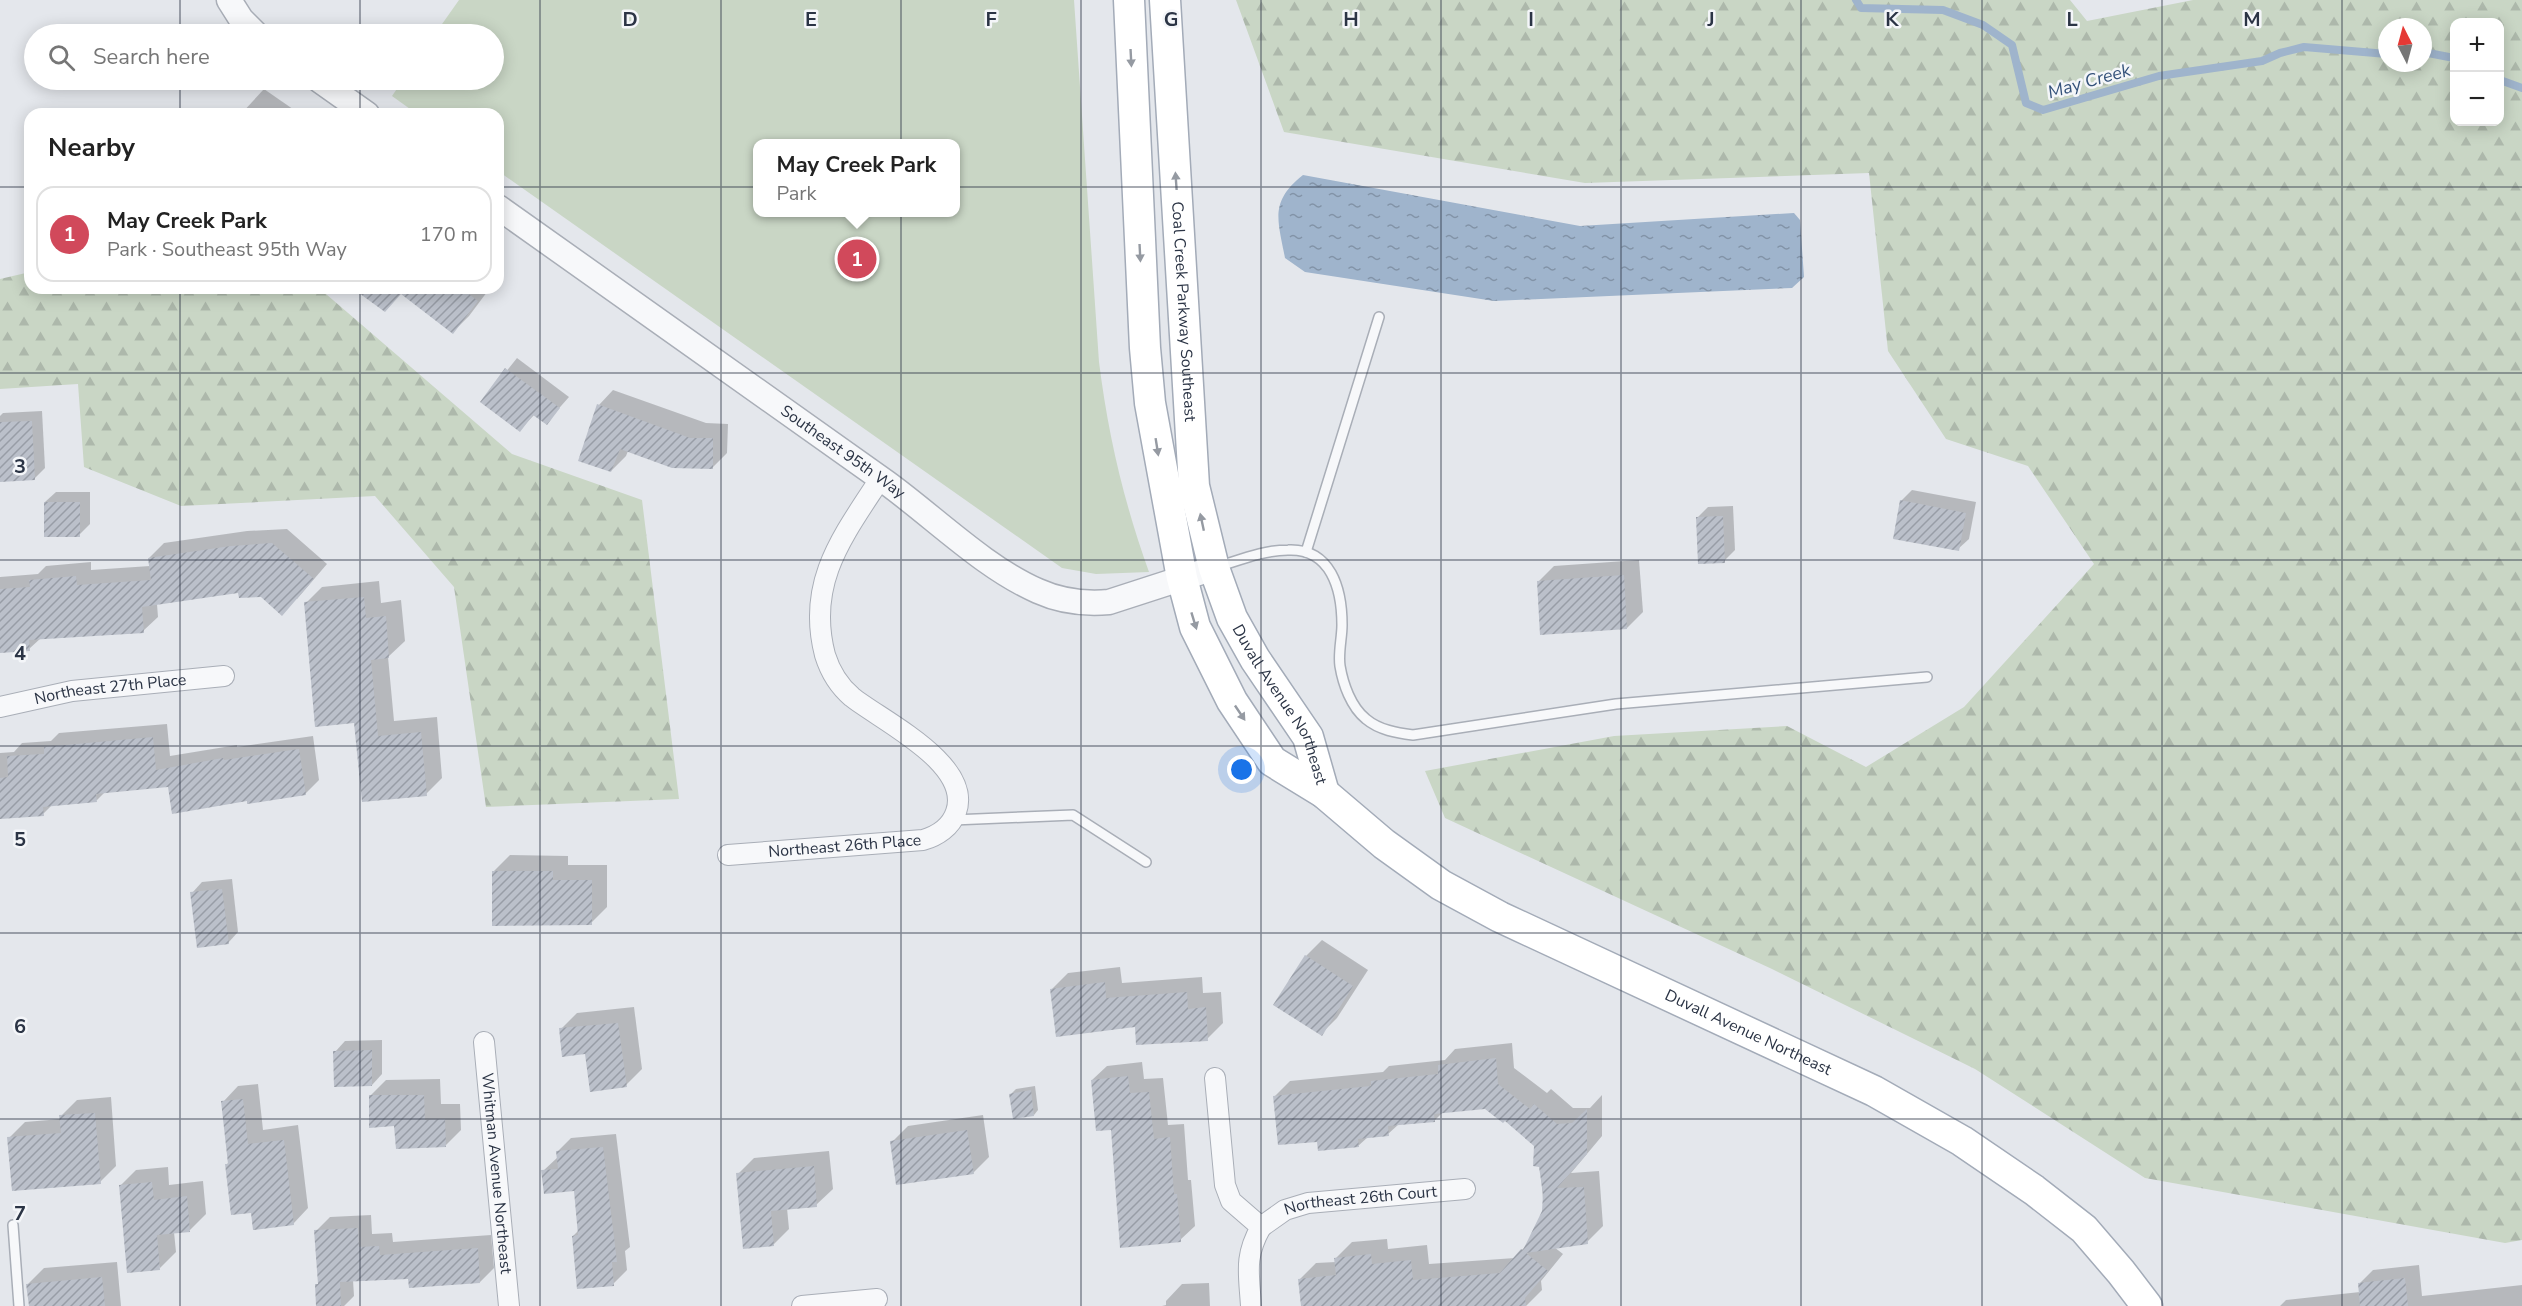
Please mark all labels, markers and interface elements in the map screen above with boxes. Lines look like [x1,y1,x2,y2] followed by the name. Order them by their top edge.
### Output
[622,6,638,33] text: D
[805,6,817,33] text: E
[985,6,997,33] text: F
[1164,6,1178,33] text: G
[1343,6,1359,33] text: H
[1528,6,1534,33] text: I
[1706,6,1715,33] text: J
[1885,6,1899,33] text: K
[2066,6,2078,33] text: L
[2243,6,2261,33] text: M
[2378,18,2432,72] north arrow
[2450,18,2504,126] map controls
[2450,18,2504,72] button: +
[24,24,504,90] search box
[45,41,78,74] icon: search
[93,42,210,72] text: Search here
[1127,49,1136,68] one-way arrow
[2045,57,2134,104] water label: May Creek
[2450,72,2504,126] button: −
[48,130,135,165] text: Nearby
[753,139,960,217] popup
[777,150,936,180] text: May Creek Park
[1171,172,1180,191] one-way arrow
[777,180,817,207] text: Park
[1166,201,1201,423] street label: Coal Creek Parkway Southeast
[107,206,267,236] text: May Creek Park
[64,221,76,248] text: 1
[420,221,478,248] text: 170 m
[107,236,347,263] text: Park · Southeast 95th Way
[838,236,876,282] pin: 1
[1136,244,1145,263] one-way arrow
[776,400,910,504] street label: Southeast 95th Way
[1153,438,1162,457] one-way arrow
[14,453,26,480] text: 3
[1197,513,1207,531] one-way arrow
[1190,612,1199,630] one-way arrow
[1227,620,1332,788] street label: Duvall Avenue Northeast
[14,640,26,667] text: 4
[32,669,187,710] street label: Northeast 27th Place
[1234,705,1245,721] one-way arrow
[1227,755,1256,784] your location
[14,826,26,853] text: 5
[767,829,922,863] street label: Northeast 26th Place
[1661,984,1836,1081] street label: Duvall Avenue Northeast
[14,1013,26,1040] text: 6
[476,1072,517,1275] street label: Whitman Avenue Northeast
[1281,1181,1438,1221] street label: Northeast 26th Court
[14,1200,26,1227] text: 7

